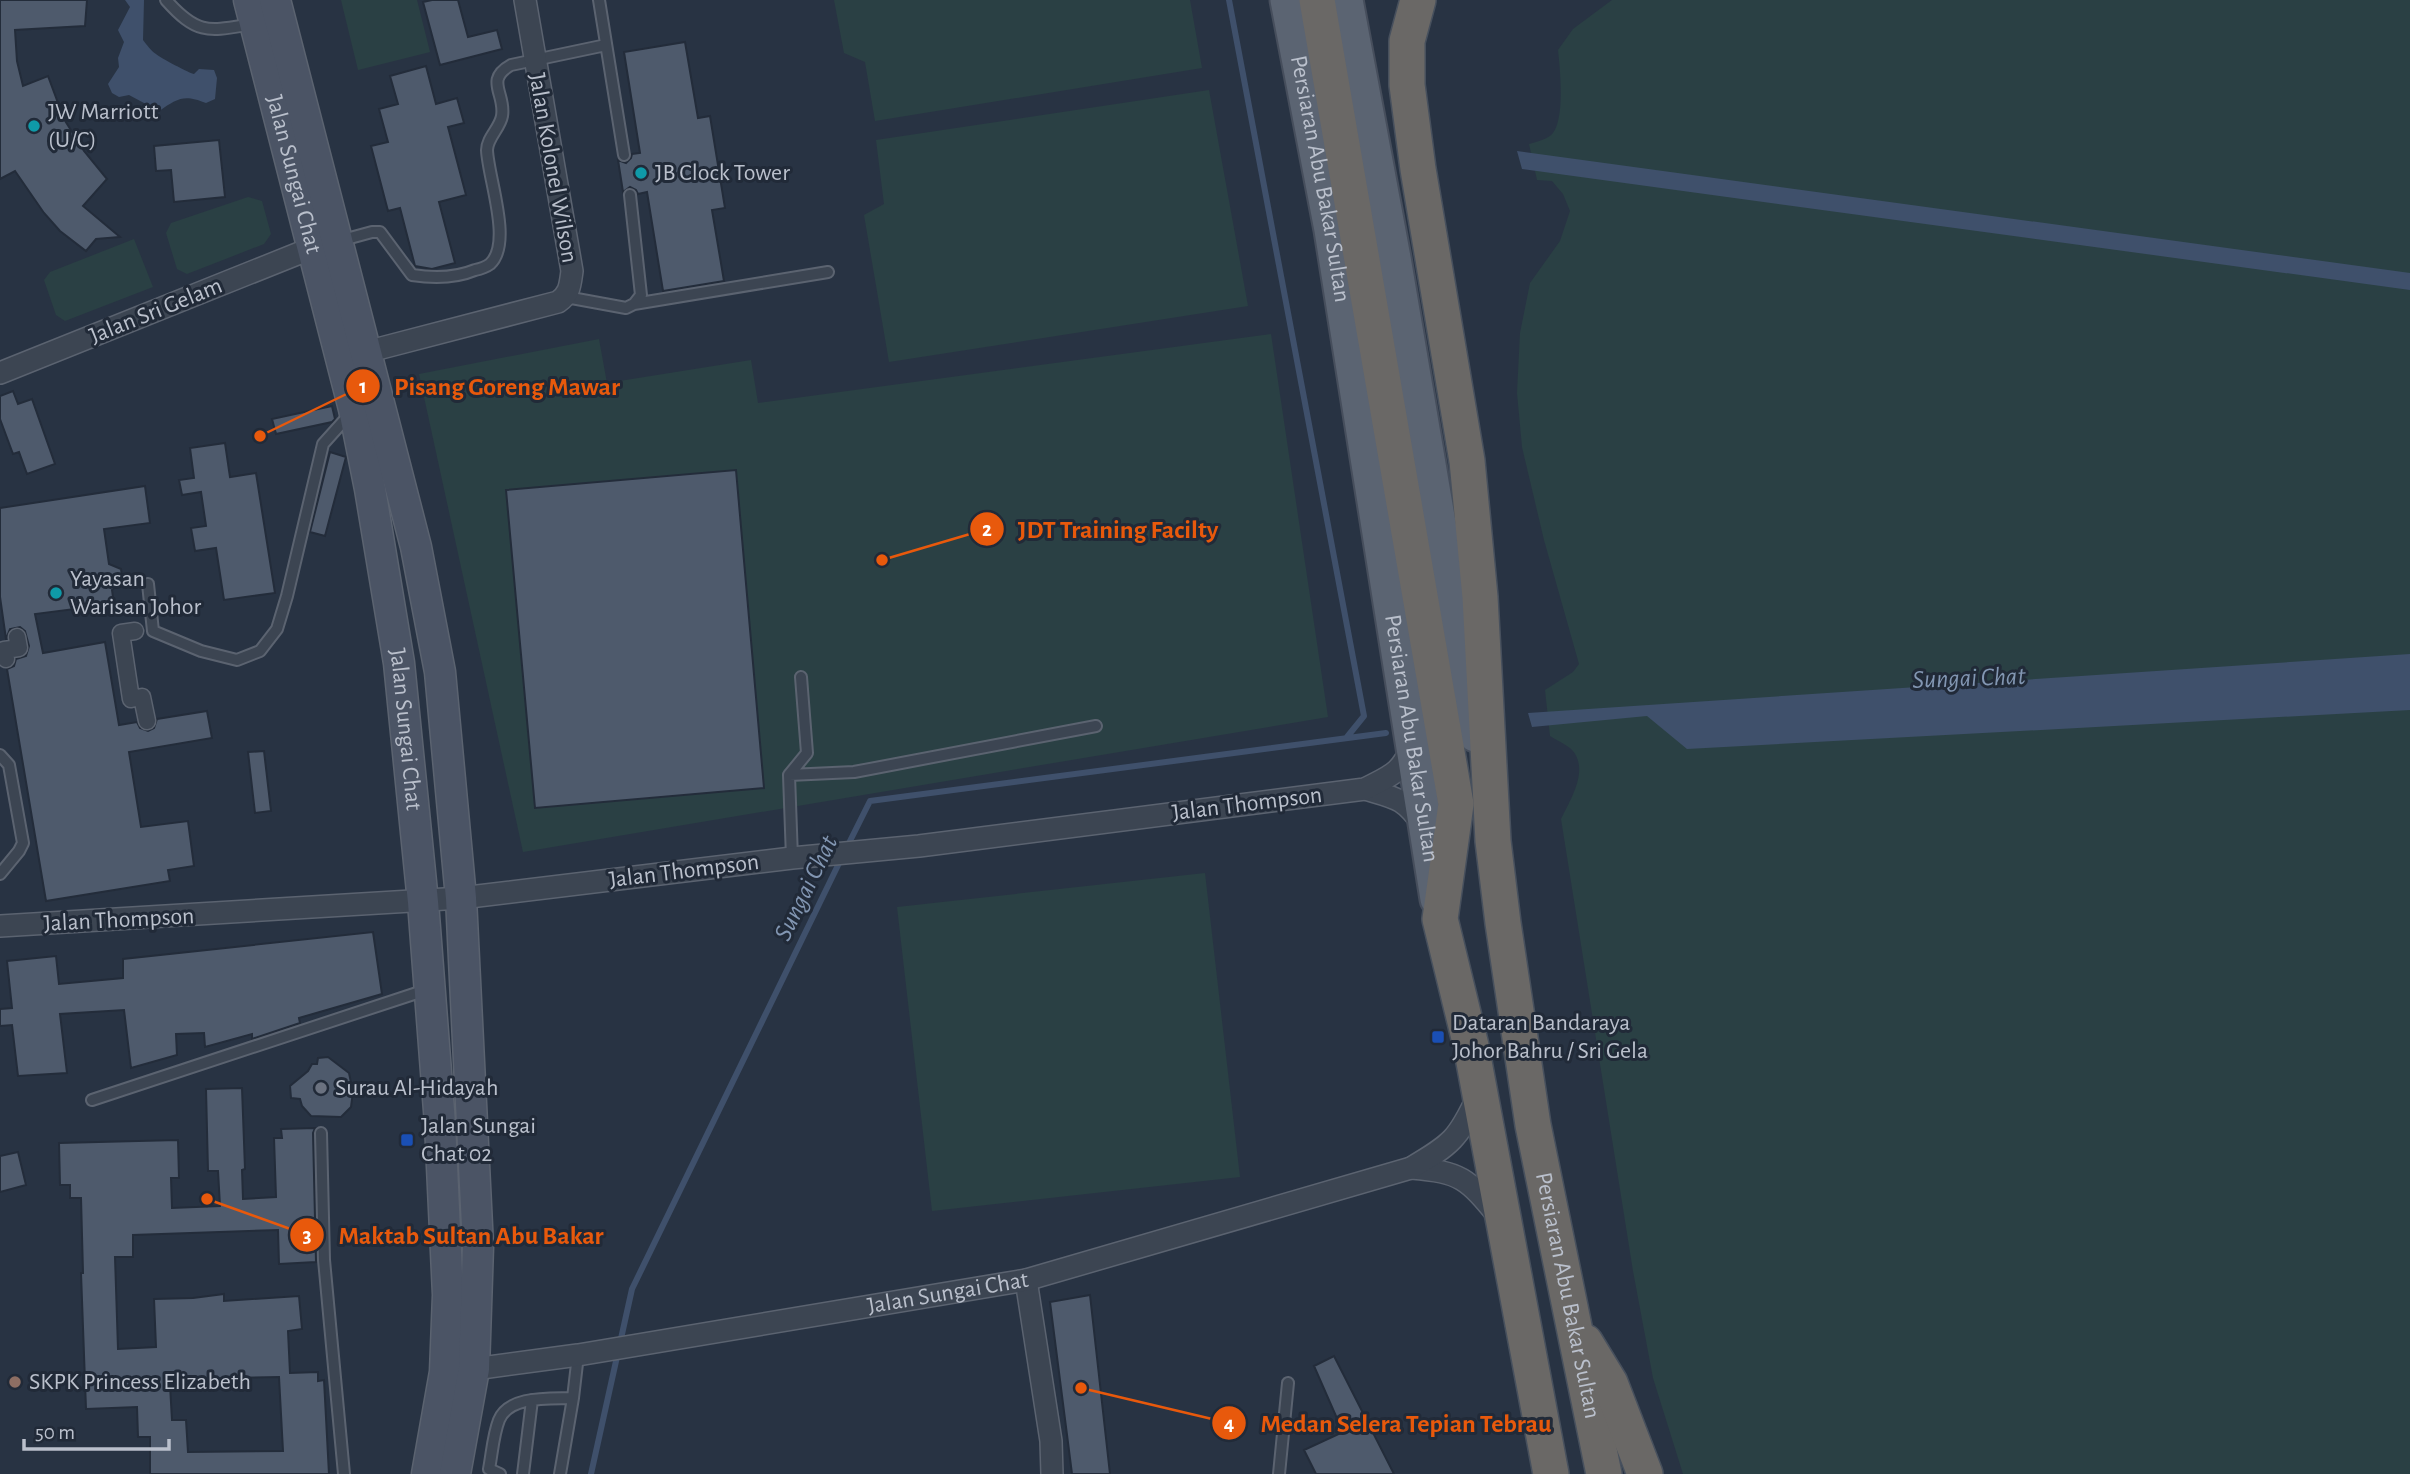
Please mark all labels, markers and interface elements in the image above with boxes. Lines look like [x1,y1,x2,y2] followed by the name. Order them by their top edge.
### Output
[1286,53,1354,304] street label: Persiaran Abu Bakar Sultan
[524,71,582,265] street label: Jalan Kolonel Wilson
[262,92,326,257] street label: Jalan Sungai Chat
[48,100,159,152] place label: JW Marriott (U/C)
[26,118,42,134] marker: JW Marriott (U/C)
[655,161,790,185] place label: JB Clock Tower
[633,165,649,181] marker: JB Clock Tower
[86,274,226,348] street label: Jalan Sri Gelam
[345,362,634,409] callout: Pisang Goreng Mawar
[394,374,620,400] text: Pisang Goreng Mawar
[359,376,367,397] text: 1
[969,506,1233,553] callout: JDT Training Facilty
[1018,517,1219,543] text: JDT Training Facilty
[982,519,992,540] text: 2
[70,567,201,619] place label: Yayasan Warisan Johor
[48,585,64,601] marker: Yayasan Warisan Johor
[1380,613,1443,864] street label: Persiaran Abu Bakar Sultan
[385,647,426,812] street label: Jalan Sungai Chat
[1912,663,2027,693] water label: Sungai Chat
[1171,783,1323,825] street label: Jalan Thompson
[769,831,843,945] water label: Sungai Chat
[608,850,760,892] street label: Jalan Thompson
[43,904,195,936] street label: Jalan Thompson
[1452,1011,1648,1063] place label: Dataran Bandaraya Johor Bahru / Sri Gela
[1430,1029,1446,1045] marker: Dataran Bandaraya Johor Bahru / Sri Gela
[335,1076,498,1100] place label: Surau Al-Hidayah
[313,1080,329,1096] marker: Surau Al-Hidayah
[421,1114,536,1166] place label: Jalan Sungai Chat 02
[399,1132,415,1148] marker: Jalan Sungai Chat 02
[1531,1170,1604,1421] street label: Persiaran Abu Bakar Sultan
[289,1211,617,1258] callout: Maktab Sultan Abu Bakar
[338,1223,604,1249] text: Maktab Sultan Abu Bakar
[302,1225,312,1246] text: 3
[866,1268,1031,1318] street label: Jalan Sungai Chat
[29,1370,251,1394] place label: SKPK Princess Elizabeth
[7,1374,23,1390] marker: SKPK Princess Elizabeth
[1211,1399,1565,1446] callout: Medan Selera Tepian Tebrau
[24,1408,170,1452] scale bar
[1260,1411,1552,1437] text: Medan Selera Tepian Tebrau
[1224,1413,1234,1434] text: 4
[35,1422,75,1443] text: 50 m

